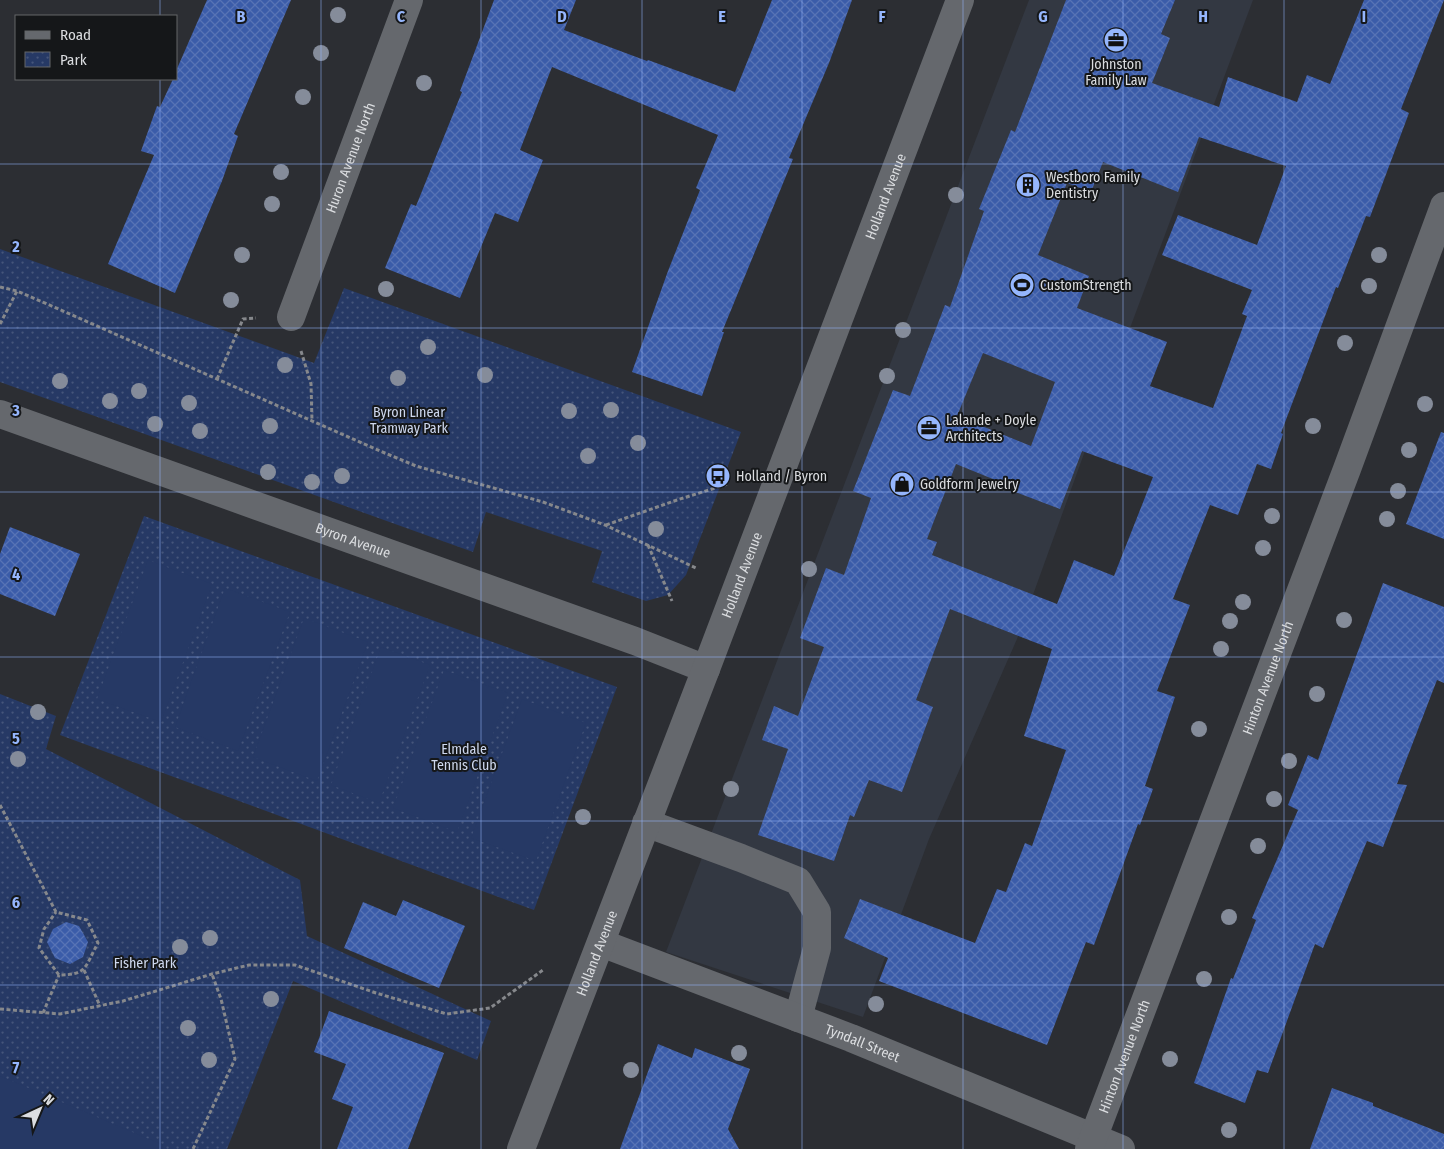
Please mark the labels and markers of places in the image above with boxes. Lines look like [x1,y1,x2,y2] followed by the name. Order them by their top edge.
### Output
[1103,27,1129,53] office icon: Johnston Family Law
[1085,56,1147,89] place label: Johnston Family Law
[1046,169,1141,202] place label: Westboro Family Dentistry
[1015,172,1041,198] building icon: Westboro Family Dentistry
[1009,272,1035,298] sports icon: CustomStrength
[1040,277,1132,294] place label: CustomStrength
[946,412,1036,445] place label: Lalande + Doyle Architects
[916,415,942,441] office icon: Lalande + Doyle Architects
[705,463,731,489] bus stop icon: Holland / Byron
[736,468,827,485] place label: Holland / Byron
[889,471,915,497] shop icon: Goldform Jewelry
[920,476,1019,493] place label: Goldform Jewelry

